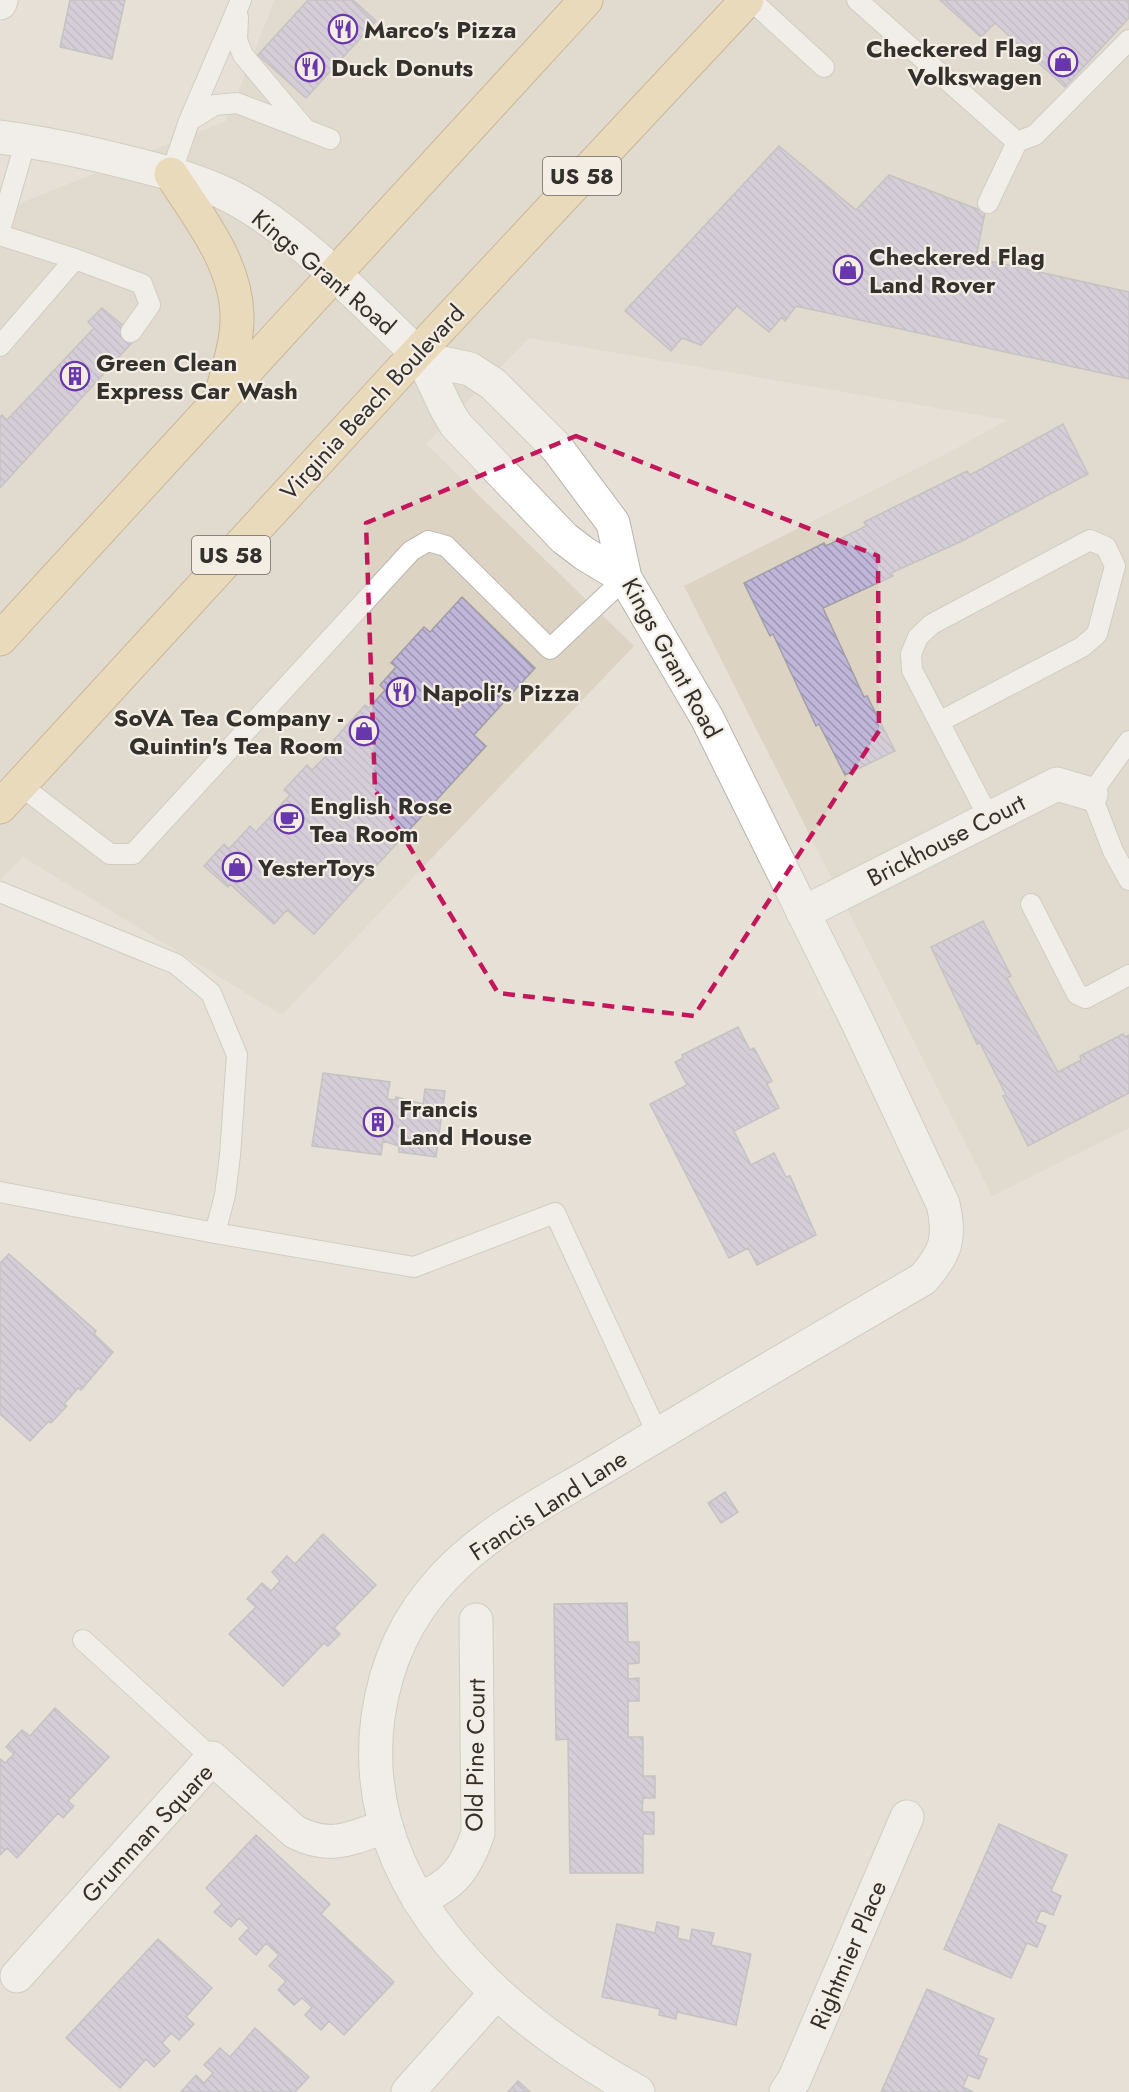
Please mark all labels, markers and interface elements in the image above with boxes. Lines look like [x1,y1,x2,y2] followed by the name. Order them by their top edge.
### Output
[364,12,517,47] place label: Marco's Pizza
[327,13,359,45] restaurant icon: Marco's Pizza
[866,31,1042,94] place label: Checkered Flag Volkswagen
[1047,46,1079,78] shop icon: Checkered Flag Volkswagen
[331,50,473,85] place label: Duck Donuts
[294,51,326,83] restaurant icon: Duck Donuts
[543,157,621,195] road number: US 58
[244,201,404,343] street label: Kings Grant Road
[869,239,1045,302] place label: Checkered Flag Land Rover
[832,254,864,286] shop icon: Checkered Flag Land Rover
[272,296,472,508] street label: Virginia Beach Boulevard
[96,345,298,408] place label: Green Clean Express Car Wash
[59,360,91,392] building icon: Green Clean Express Car Wash
[192,536,270,574] road number: US 58
[613,571,731,745] street label: Kings Grant Road
[422,675,579,710] place label: Napoli's Pizza
[385,676,417,708] restaurant icon: Napoli's Pizza
[114,700,344,763] place label: SoVA Tea Company - Quintin's Tea Room
[348,715,380,747] shop icon: SoVA Tea Company - Quintin's Tea Room
[861,785,1031,895] street label: Brickhouse Court
[310,788,452,851] place label: English Rose Tea Room
[273,803,305,835] cafe icon: English Rose Tea Room
[257,850,375,885] place label: YesterToys
[221,851,253,883] shop icon: YesterToys
[399,1091,532,1154] place label: Francis Land House
[362,1106,394,1138] building icon: Francis Land House
[462,1441,634,1569] street label: Francis Land Lane
[456,1678,494,1832] street label: Old Pine Court
[73,1755,221,1911] street label: Grumman Square
[801,1875,895,2035] street label: Rightmier Place

